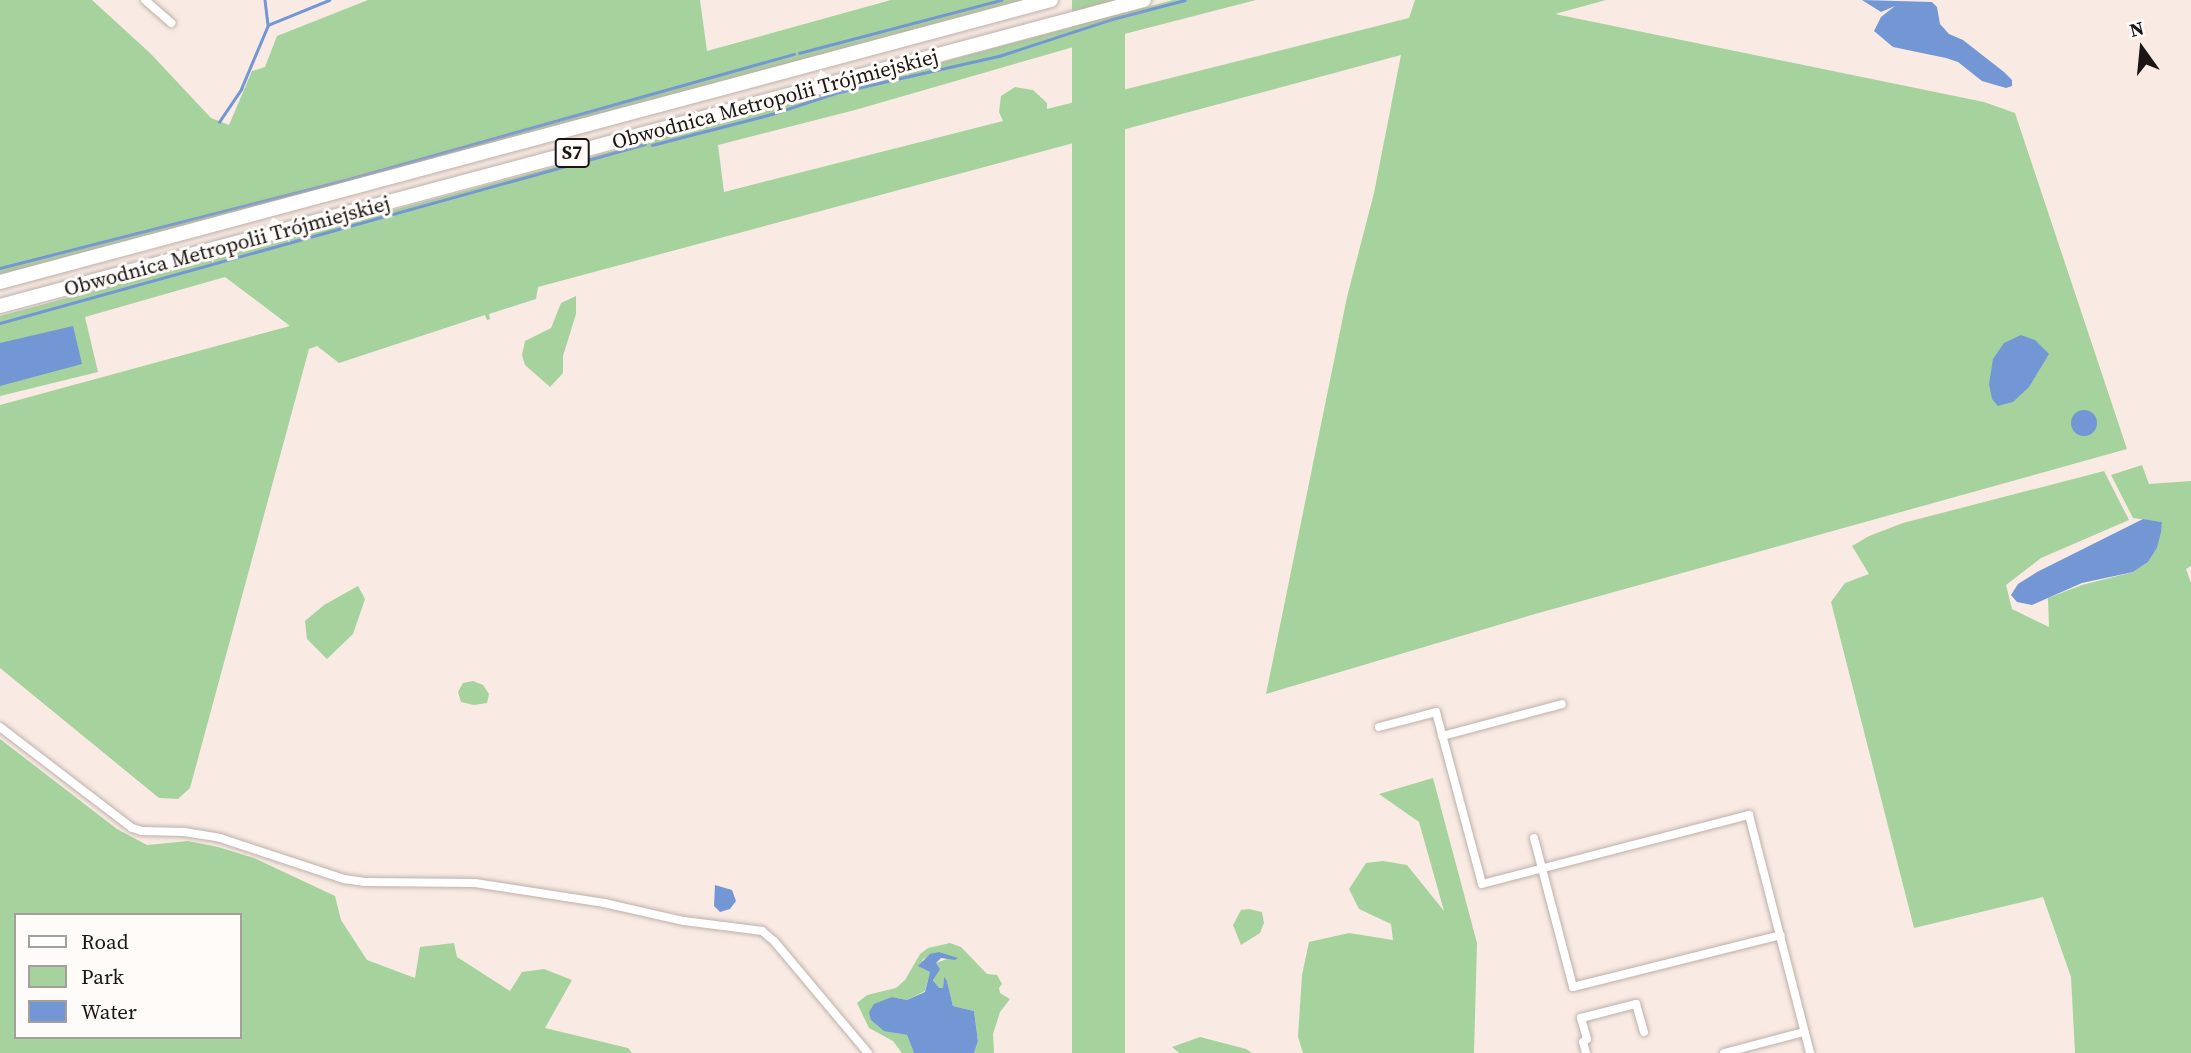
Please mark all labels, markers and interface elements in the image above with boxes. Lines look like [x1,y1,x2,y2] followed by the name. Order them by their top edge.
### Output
[2107,14,2177,84] north arrow
[2127,14,2147,43] text: N
[609,43,941,155] street label: Obwodnica Metropolii Trójmiejskiej
[554,138,590,168] road number: S7
[61,190,393,302] street label: Obwodnica Metropolii Trójmiejskiej
[14,913,242,1039] legend
[81,927,129,956] text: Road
[81,962,124,991] text: Park
[81,997,137,1026] text: Water

